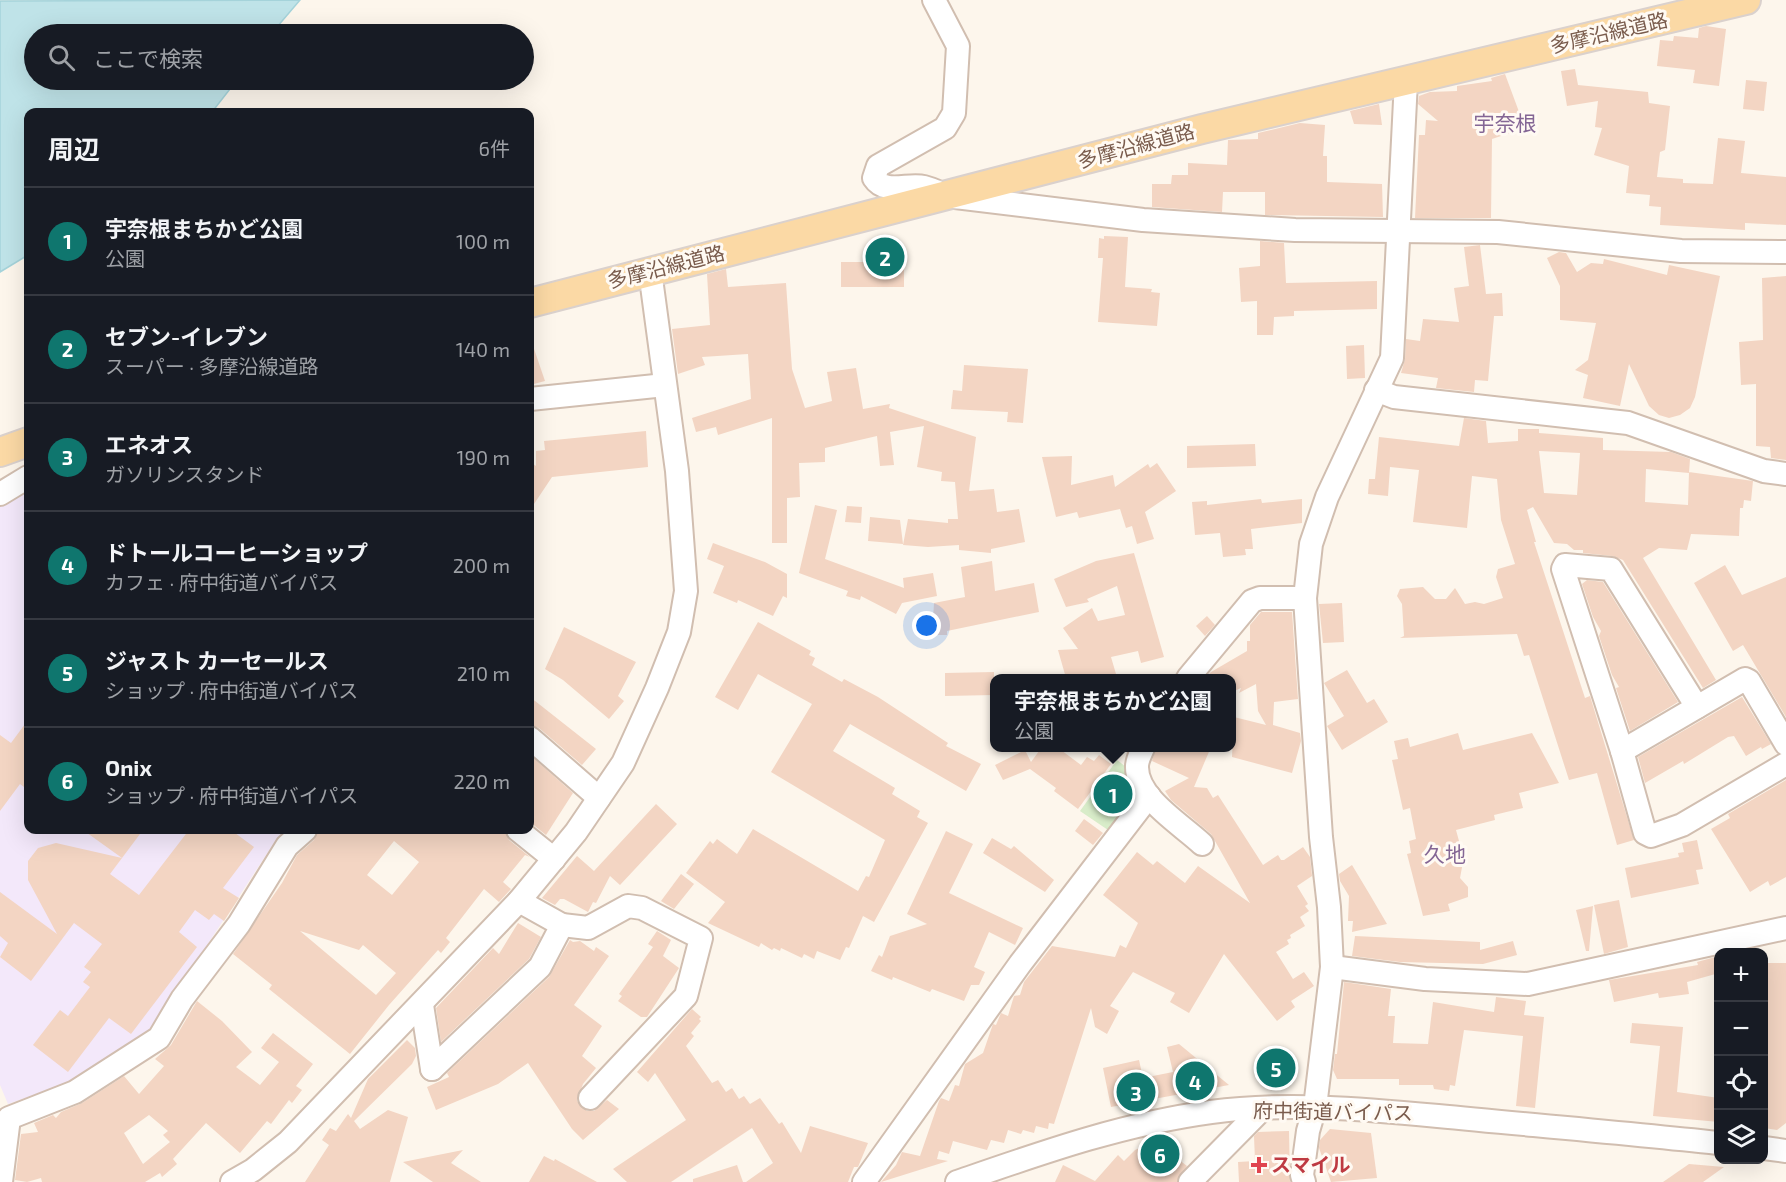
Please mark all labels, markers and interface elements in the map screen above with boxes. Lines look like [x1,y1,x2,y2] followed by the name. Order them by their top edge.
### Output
[1548,7,1670,57] street label: 多摩沿線道路
[24,24,534,90] search box
[45,41,78,74] icon: search
[93,45,203,71] text: ここで検索
[1474,110,1537,135] district label: 宇奈根
[1075,118,1197,172] street label: 多摩沿線道路
[48,133,100,164] text: 周辺
[479,136,510,160] text: 6件
[105,215,303,241] text: 宇奈根まちかど公園
[63,229,72,253] text: 1
[456,229,510,253] text: 100 m
[866,234,904,280] pin: 2
[605,240,727,292] street label: 多摩沿線道路
[105,246,145,270] text: 公園
[105,323,268,349] text: セブン-イレブン
[62,337,73,361] text: 2
[456,337,510,361] text: 140 m
[105,354,318,378] text: スーパー · 多摩沿線道路
[105,431,193,457] text: エネオス
[62,445,73,469] text: 3
[457,445,510,469] text: 190 m
[105,462,265,486] text: ガソリンスタンド
[105,539,368,565] text: ドトールコーヒーショップ
[61,553,74,577] text: 4
[453,553,510,577] text: 200 m
[105,570,338,594] text: カフェ · 府中街道バイパス
[912,611,941,640] your location
[105,647,329,673] text: ジャスト カーセールス
[62,661,73,685] text: 5
[457,661,510,685] text: 210 m
[990,674,1236,752] popup
[105,678,358,702] text: ショップ · 府中街道バイパス
[1014,687,1212,713] text: 宇奈根まちかど公園
[1014,718,1054,742] text: 公園
[105,754,152,780] text: Onix
[62,769,73,793] text: 6
[453,769,510,793] text: 220 m
[1094,772,1132,816] pin: 1
[105,783,358,807] text: ショップ · 府中街道バイパス
[1424,841,1466,866] district label: 久地
[1714,948,1768,1164] map controls
[1714,948,1768,1002] button: +
[1714,1002,1768,1056] button: −
[1256,1046,1296,1090] pin: 5
[1714,1056,1768,1110] button: locate
[1176,1058,1214,1104] pin: 4
[1116,1070,1156,1114] pin: 3
[1253,1098,1413,1124] street label: 府中街道バイパス
[1714,1110,1768,1164] button: layers
[1140,1132,1180,1176] pin: 6
[1271,1152,1350,1176] place label: スマイル
[1252,1158,1266,1172] marker: スマイル

